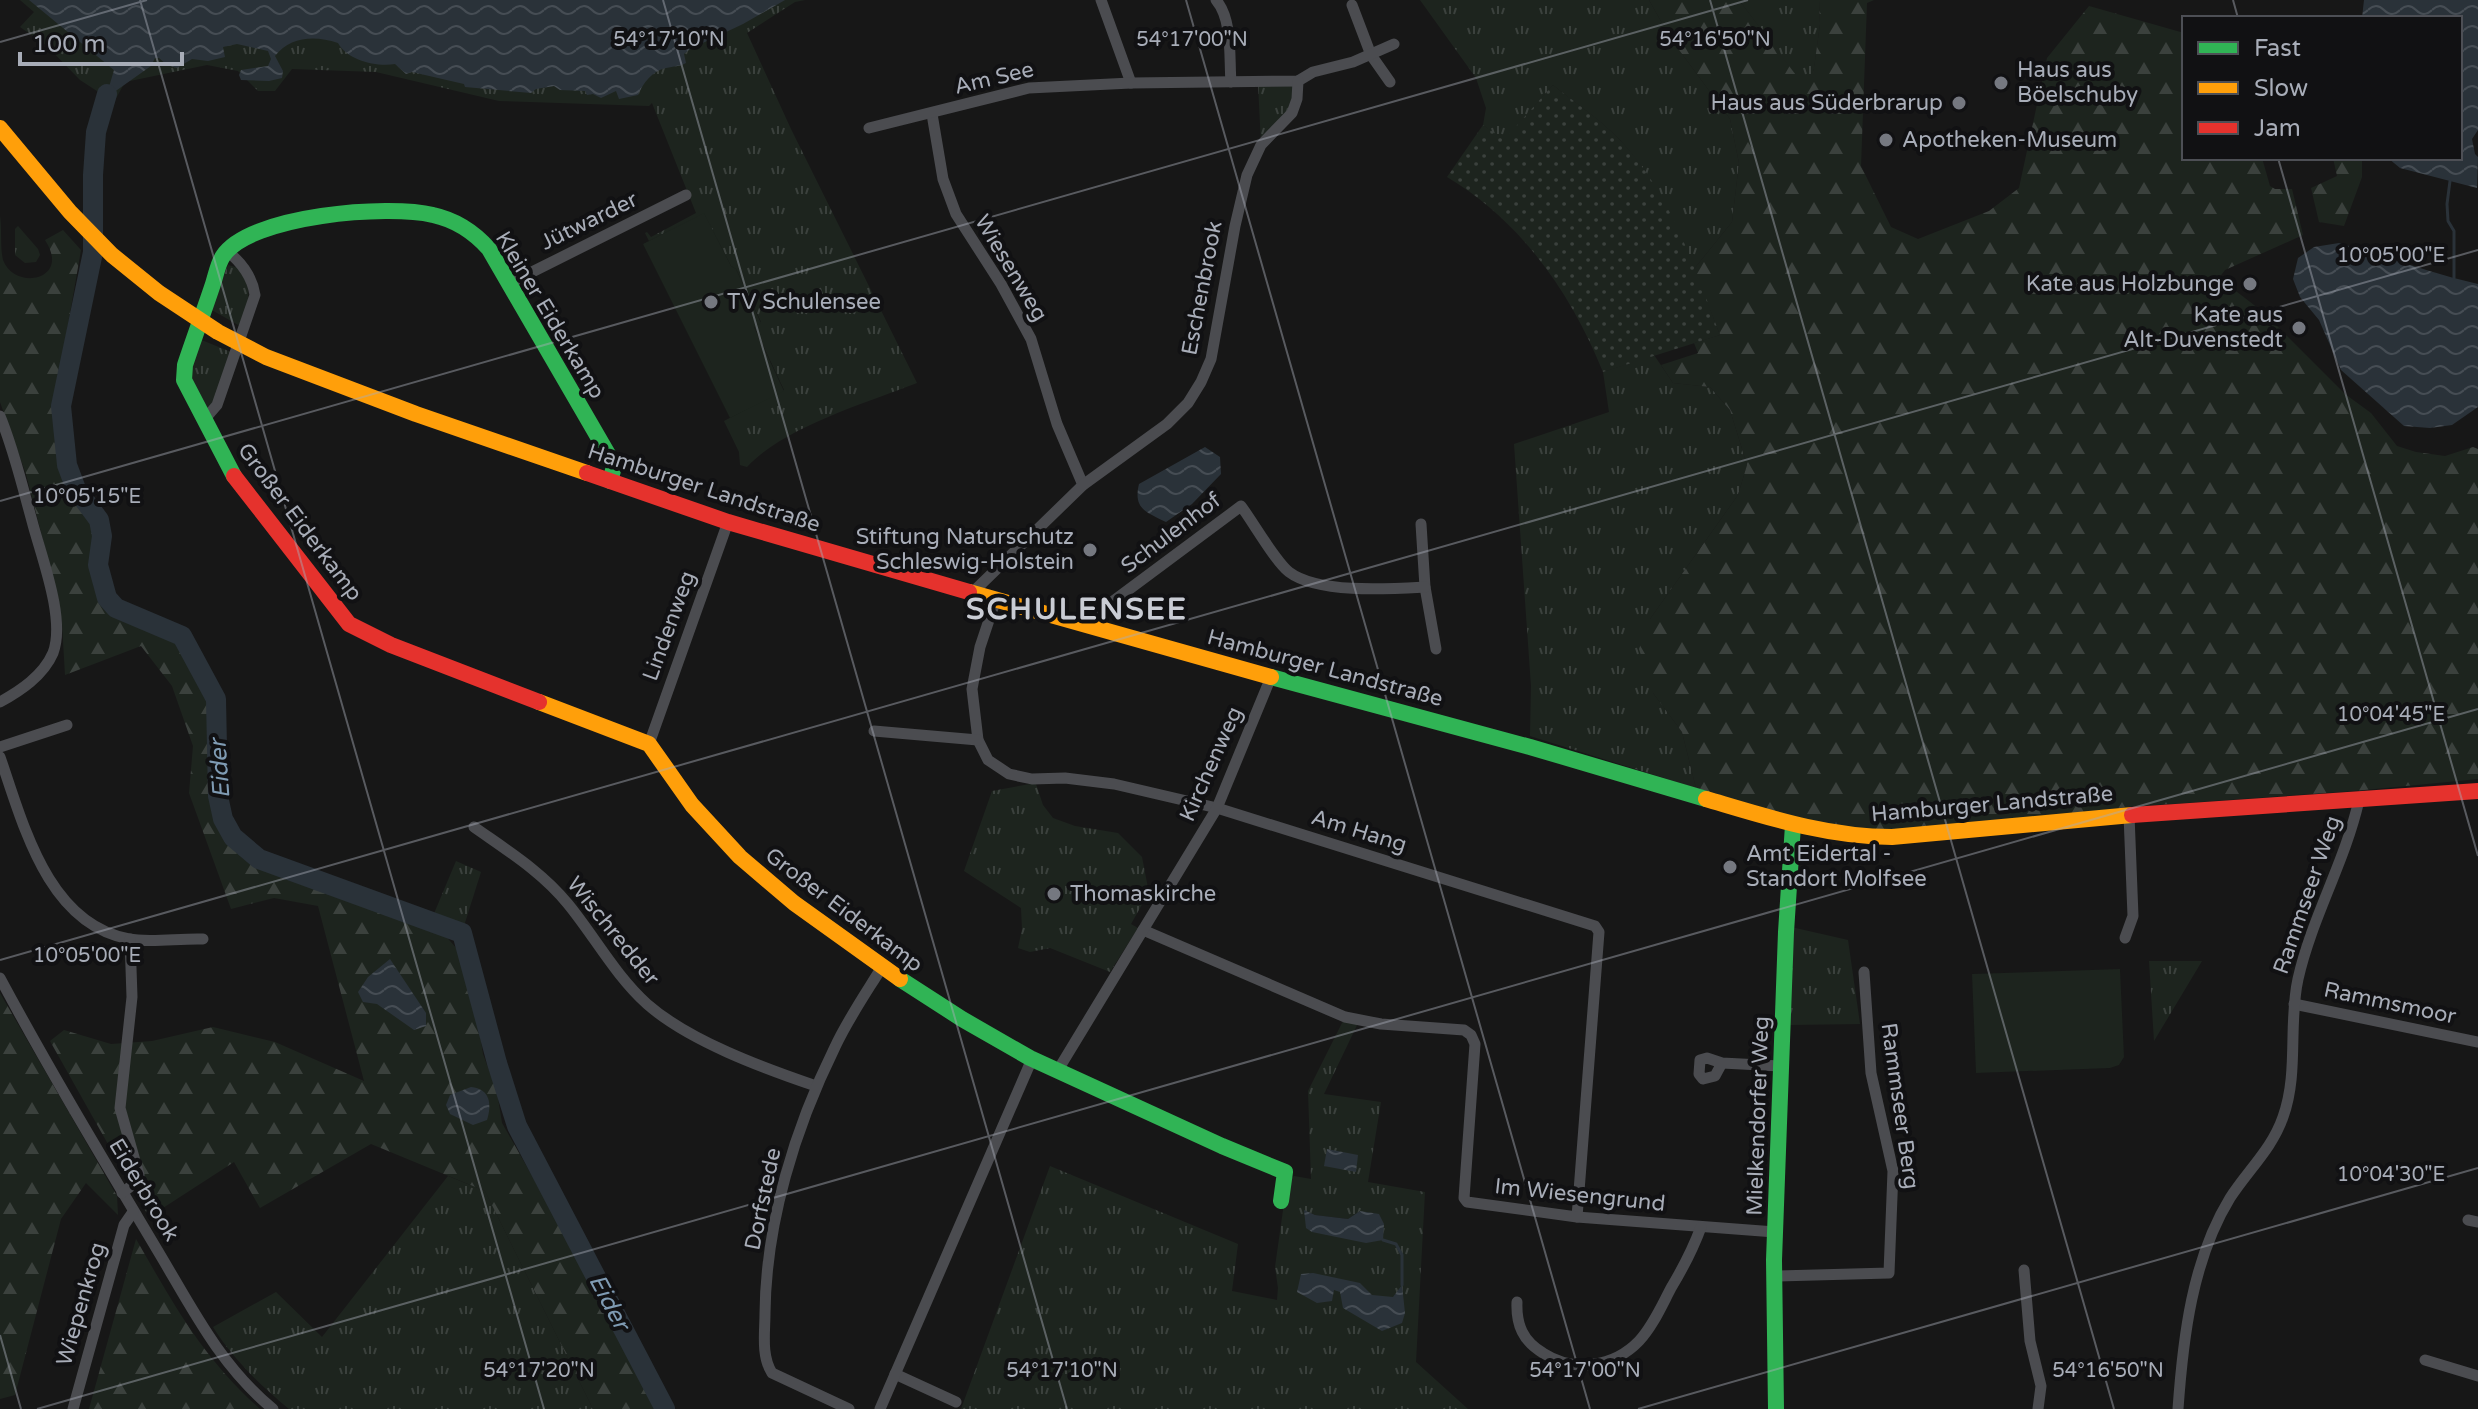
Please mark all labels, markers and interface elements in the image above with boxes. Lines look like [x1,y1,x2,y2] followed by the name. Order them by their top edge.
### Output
[20,16,182,66] scale bar
[2182,16,2462,160] legend
[613,28,725,52] text: 54°17'10"N
[1136,28,1248,52] text: 54°17'00"N
[1659,28,1771,52] text: 54°16'50"N
[32,30,106,59] text: 100 m
[2254,34,2301,63] text: Fast
[952,56,1036,100] street label: Am See
[2017,57,2138,108] place label: Haus aus Böelschuby
[1992,74,2010,92] marker: Haus aus Böelschuby
[2254,74,2308,103] text: Slow
[1711,90,1943,116] place label: Haus aus Süderbrarup
[1950,94,1968,112] marker: Haus aus Süderbrarup
[2254,114,2301,143] text: Jam
[1902,127,2117,153] place label: Apotheken-Museum
[1877,131,1895,149] marker: Apotheken-Museum
[536,186,642,256] street label: Jütwarder
[969,210,1053,326] street label: Wiesenweg
[1176,219,1228,357] street label: Eschenbrook
[490,227,610,403] street label: Kleiner Eiderkamp
[2337,244,2445,268] text: 10°05'00"E
[2026,271,2234,297] place label: Kate aus Holzbunge
[2241,275,2259,293] marker: Kate aus Holzbunge
[727,289,881,315] place label: TV Schulensee
[702,293,720,311] marker: TV Schulensee
[2123,302,2283,353] place label: Kate aus Alt-Duvenstedt
[2290,319,2308,337] marker: Kate aus Alt-Duvenstedt
[232,438,368,606] street label: Großer Eiderkamp
[585,438,823,538] street label: Hamburger Landstraße
[33,485,141,509] text: 10°05'15"E
[1116,487,1227,579] street label: Schulenhof
[856,524,1074,575] place label: Stiftung Naturschutz Schleswig-Holstein
[1081,541,1099,559] marker: Stiftung Naturschutz Schleswig-Holstein
[637,568,701,684] street label: Lindenweg
[966,591,1188,628] district label: SCHULENSEE
[1204,624,1446,712] street label: Hamburger Landstraße
[1174,703,1248,825] street label: Kirchenweg
[2337,703,2445,727] text: 10°04'45"E
[203,736,237,800] water label: Eider
[1870,780,2114,828] street label: Hamburger Landstraße
[1308,804,1410,858] street label: Am Hang
[2268,812,2346,978] street label: Rammseer Weg
[1746,841,1927,892] place label: Amt Eidertal - Standort Molfsee
[760,842,928,978] street label: Großer Eiderkamp
[1721,858,1739,876] marker: Amt Eidertal - Standort Molfsee
[561,871,665,991] street label: Wischredder
[1070,881,1216,907] place label: Thomaskirche
[1045,885,1063,903] marker: Thomaskirche
[33,944,141,968] text: 10°05'00"E
[2322,976,2459,1030] street label: Rammsmoor
[1742,1016,1774,1216] street label: Mielkendorfer Weg
[1875,1021,1925,1191] street label: Rammseer Berg
[103,1134,185,1246] street label: Eiderbrook
[739,1146,787,1252] street label: Dorfstede
[2337,1163,2445,1187] text: 10°04'30"E
[1493,1173,1667,1217] street label: Im Wiesengrund
[51,1239,111,1369] street label: Wiepenkrog
[582,1269,637,1337] water label: Eider
[483,1359,595,1383] text: 54°17'20"N
[1006,1359,1118,1383] text: 54°17'10"N
[1529,1359,1641,1383] text: 54°17'00"N
[2052,1359,2164,1383] text: 54°16'50"N

